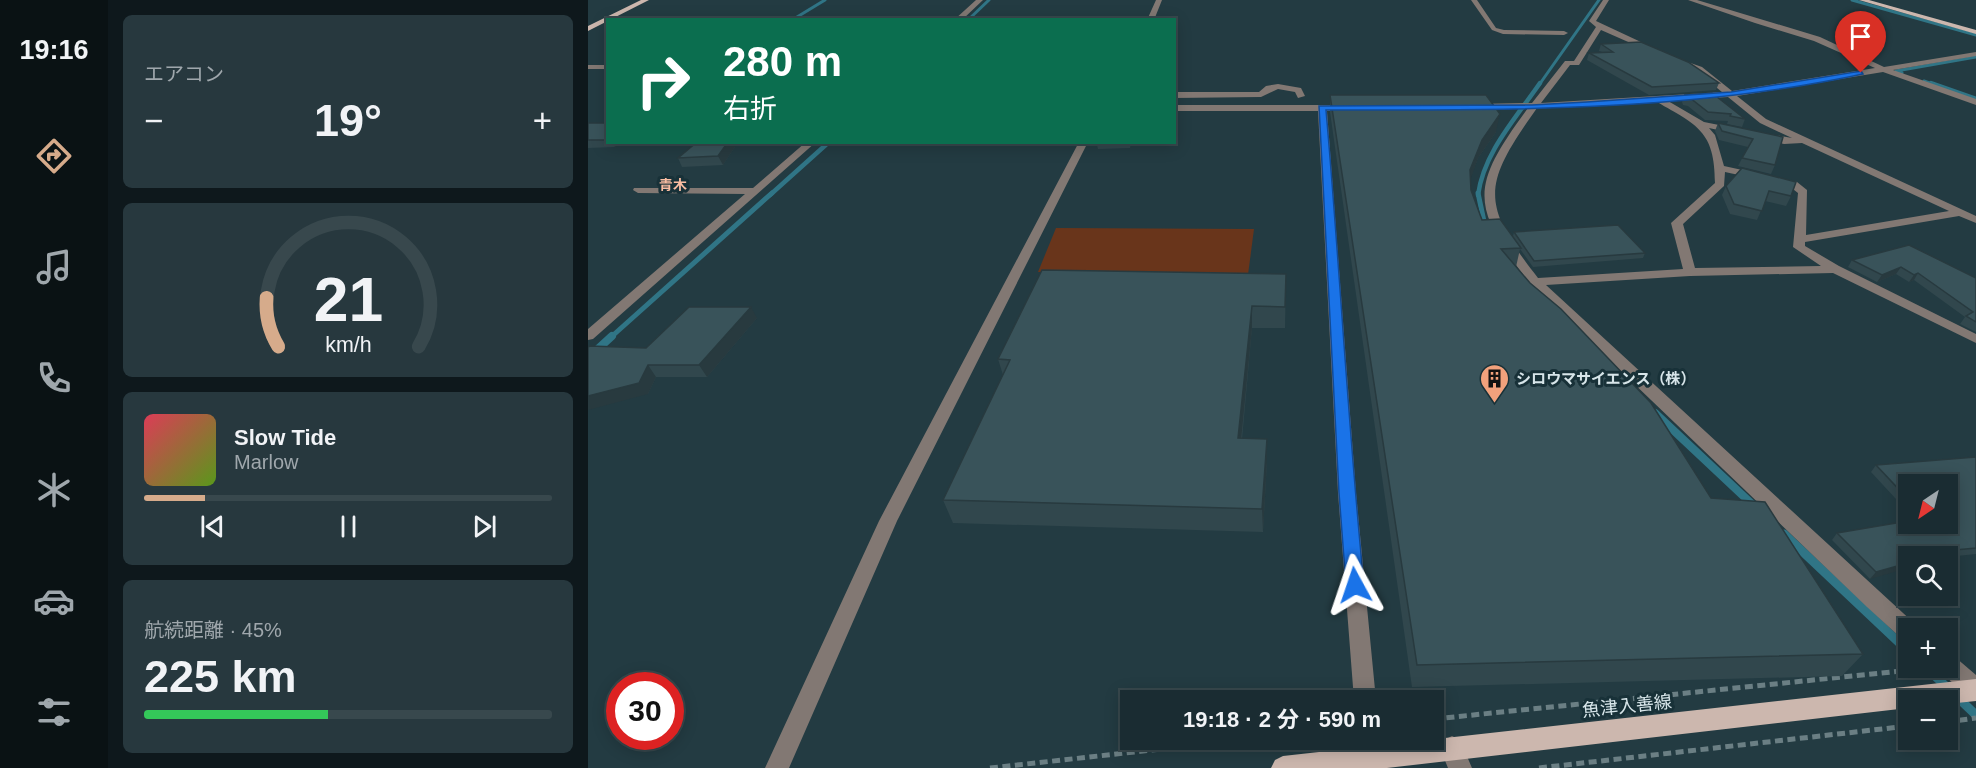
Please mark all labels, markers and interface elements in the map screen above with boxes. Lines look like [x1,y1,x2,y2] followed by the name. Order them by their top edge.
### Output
[1835,11,1886,73] pin
[1844,20,1877,53] icon: arrive
[19,35,89,65] text: 19:16
[723,38,842,85] text: 280 m
[624,42,702,120] icon: right
[144,63,224,85] text: エアコン
[723,94,777,124] text: 右折
[314,95,382,146] text: 19°
[144,102,163,139] text: −
[533,102,552,139] text: +
[33,135,75,177] icon: directions
[659,177,687,193] district label: 青木
[33,246,75,288] icon: music
[313,265,383,334] text: 21
[325,333,371,357] text: km/h
[33,357,75,399] icon: phone
[1479,362,1511,404] building icon: シロウマサイエンス（株）
[1516,370,1696,387] place label: シロウマサイエンス（株）
[234,425,336,450] text: Slow Tide
[234,451,298,473] text: Marlow
[33,469,75,511] icon: climate
[1898,474,1958,534] north arrow
[1898,474,1958,750] map controls
[196,510,229,543] icon: previous
[332,510,365,543] icon: pause
[468,510,501,543] icon: next
[1898,546,1958,606] button: search
[1323,553,1387,617] position arrow
[33,580,75,622] icon: car
[1898,618,1958,678] button: +
[144,619,282,641] text: 航続距離 · 45%
[144,651,297,702] text: 225 km
[606,672,684,750] speed limit sign: 30
[1898,690,1958,750] button: −
[33,691,75,733] icon: filters
[1581,691,1673,721] street label: 魚津入善線
[1183,707,1381,732] text: 19:18 · 2 分 · 590 m

